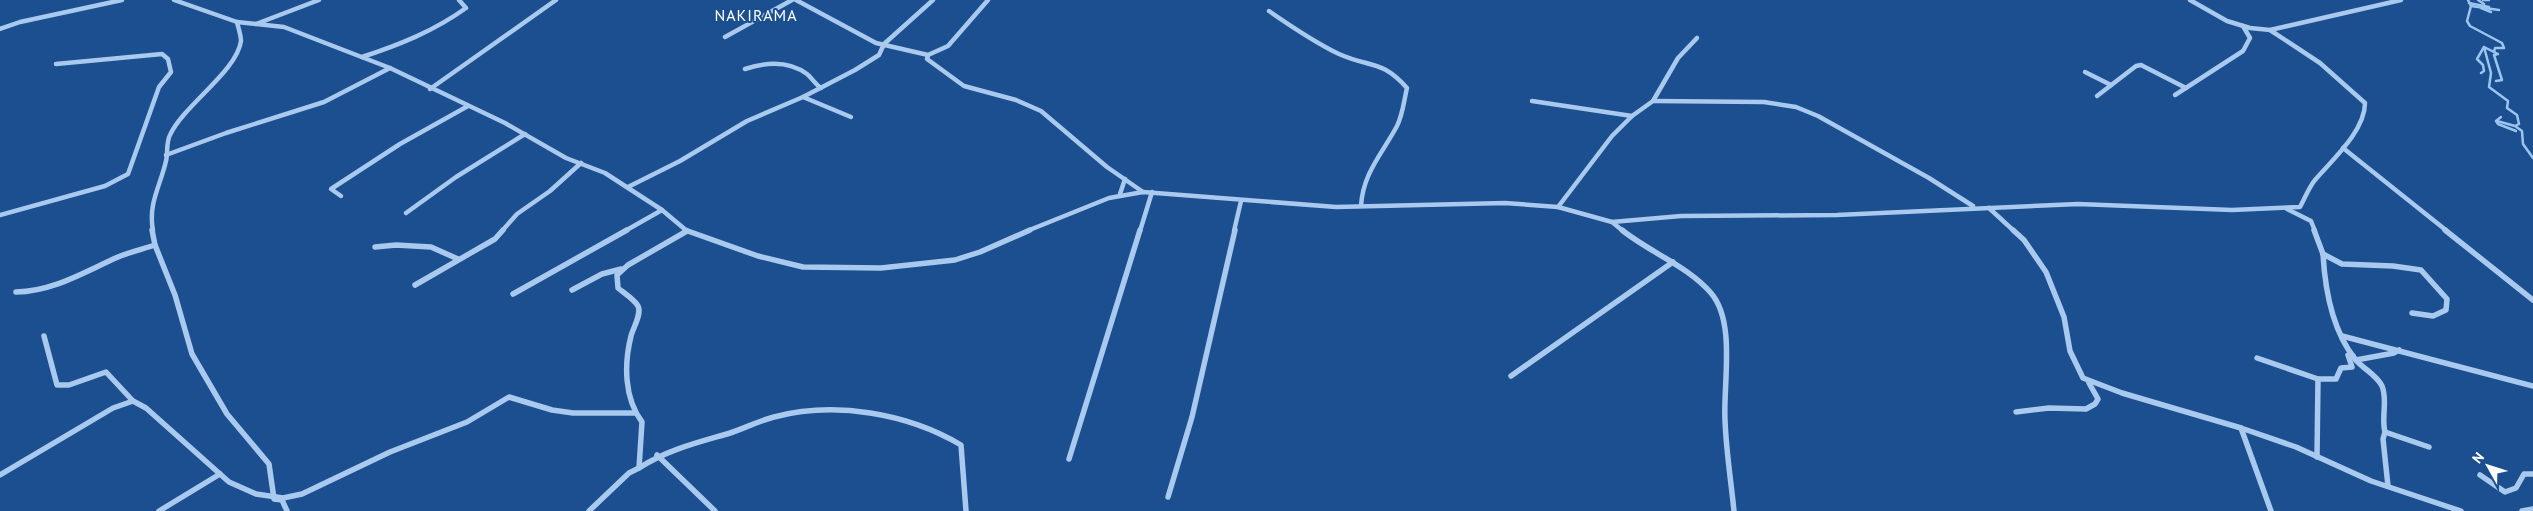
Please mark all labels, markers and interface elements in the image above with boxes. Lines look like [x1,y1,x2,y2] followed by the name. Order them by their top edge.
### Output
[714,5,798,25] district label: NAKIRAMA
[2463,441,2513,491] north arrow
[2468,449,2488,467] text: N

